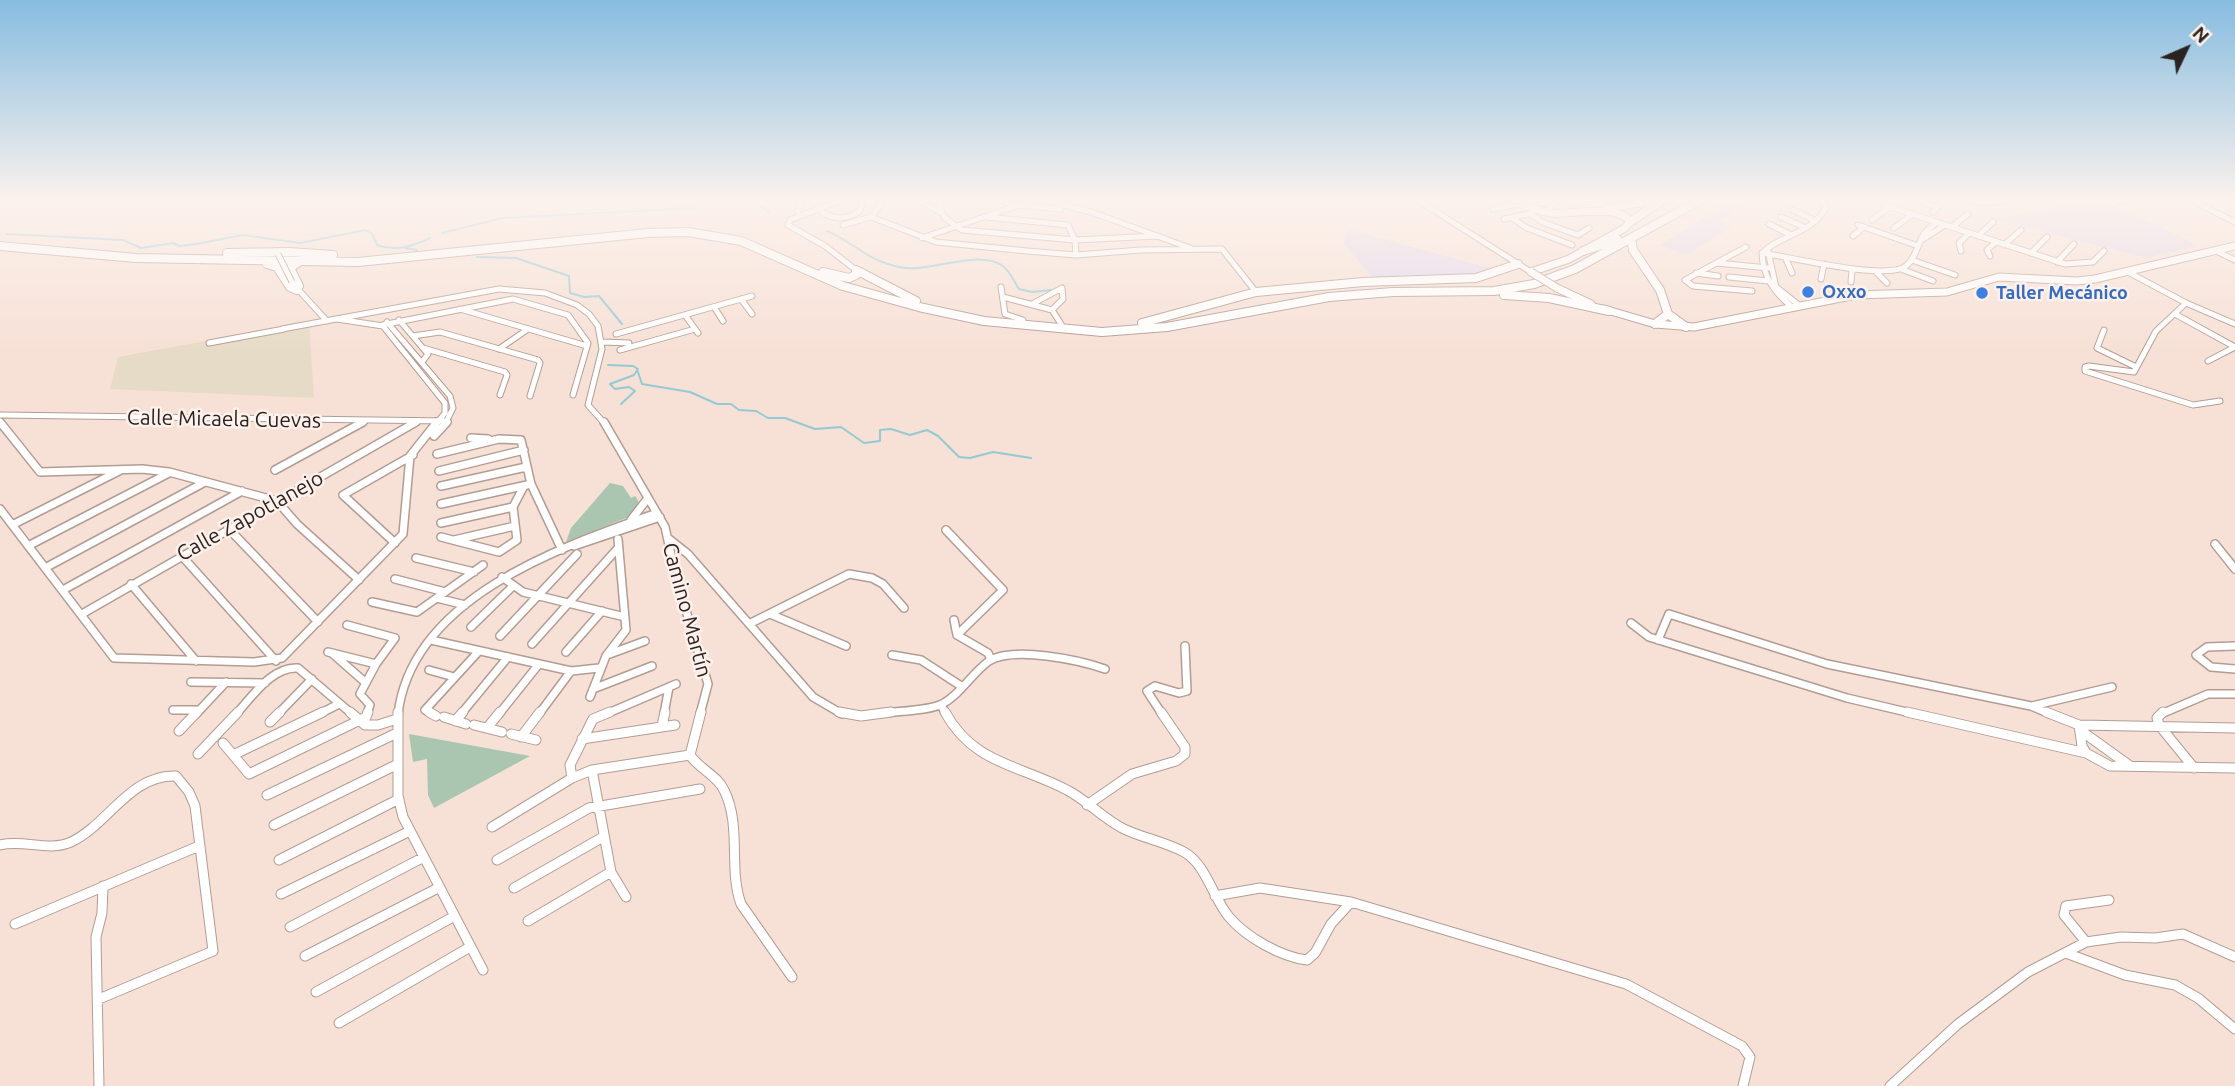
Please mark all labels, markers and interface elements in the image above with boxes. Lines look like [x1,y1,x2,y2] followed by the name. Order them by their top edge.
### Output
[2151,14,2221,84] north arrow
[2188,22,2214,47] text: N
[1822,281,1867,303] place label: Oxxo
[1996,282,2128,304] place label: Taller Mecánico
[1800,284,1816,300] marker: Oxxo
[1974,285,1990,301] marker: Taller Mecánico
[127,405,321,433] street label: Calle Micaela Cuevas
[172,465,328,567] street label: Calle Zapotlanejo
[657,540,717,680] street label: Camino Martín

